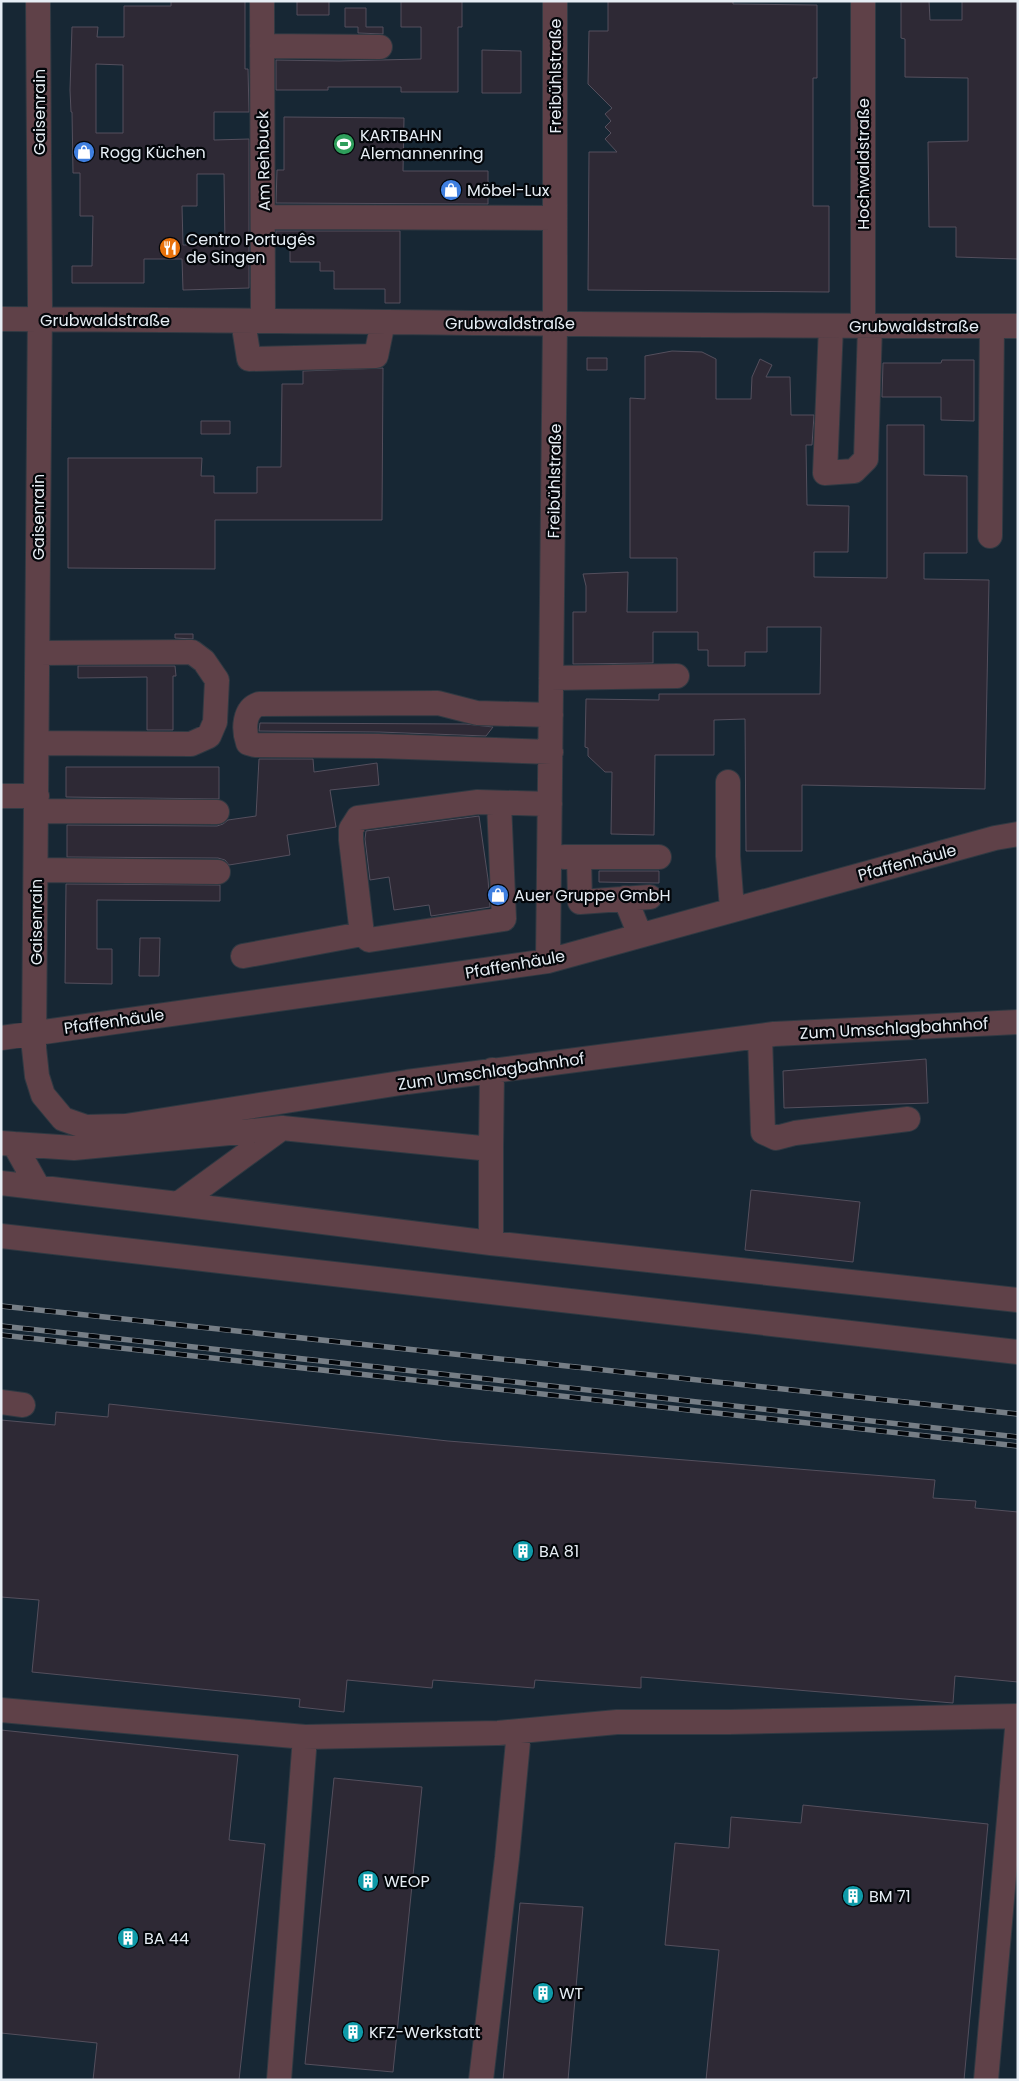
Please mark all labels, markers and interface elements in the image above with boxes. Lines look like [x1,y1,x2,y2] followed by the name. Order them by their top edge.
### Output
[544,18,567,133] street label: Freibühlstraße
[28,69,51,155] street label: Gaisenrain
[852,98,875,230] street label: Hochwaldstraße
[251,110,276,211] street label: Am Rehbuck
[360,124,484,165] place label: KARTBAHN Alemannenring
[332,132,356,156] sports icon: KARTBAHN Alemannenring
[72,140,96,164] shop icon: Rogg Küchen
[100,141,206,164] place label: Rogg Küchen
[439,178,463,202] shop icon: Möbel-Lux
[467,179,550,202] place label: Möbel-Lux
[186,228,315,269] place label: Centro Portugês de Singen
[158,236,182,260] restaurant icon: Centro Portugês de Singen
[40,309,170,332] street label: Grubwaldstraße
[445,312,575,335] street label: Grubwaldstraße
[849,315,979,338] street label: Grubwaldstraße
[542,423,567,539] street label: Freibühlstraße
[27,474,50,560] street label: Gaisenrain
[855,838,959,887] street label: Pfaffenhäule
[25,879,48,965] street label: Gaisenrain
[486,883,510,907] shop icon: Auer Gruppe GmbH
[514,884,670,907] place label: Auer Gruppe GmbH
[463,944,567,985] street label: Pfaffenhäule
[62,1003,166,1040] street label: Pfaffenhäule
[799,1012,989,1045] street label: Zum Umschlagbahnhof
[396,1047,586,1096] street label: Zum Umschlagbahnhof
[511,1539,535,1563] building icon: BA 81
[539,1540,579,1563] place label: BA 81
[356,1869,380,1893] building icon: WEOP
[384,1870,430,1893] place label: WEOP
[841,1884,865,1908] building icon: BM 71
[869,1885,911,1908] place label: BM 71
[116,1926,140,1950] building icon: BA 44
[144,1927,189,1950] place label: BA 44
[531,1981,555,2005] building icon: WT
[559,1982,584,2005] place label: WT
[341,2020,365,2044] building icon: KFZ-Werkstatt
[369,2021,481,2044] place label: KFZ-Werkstatt

